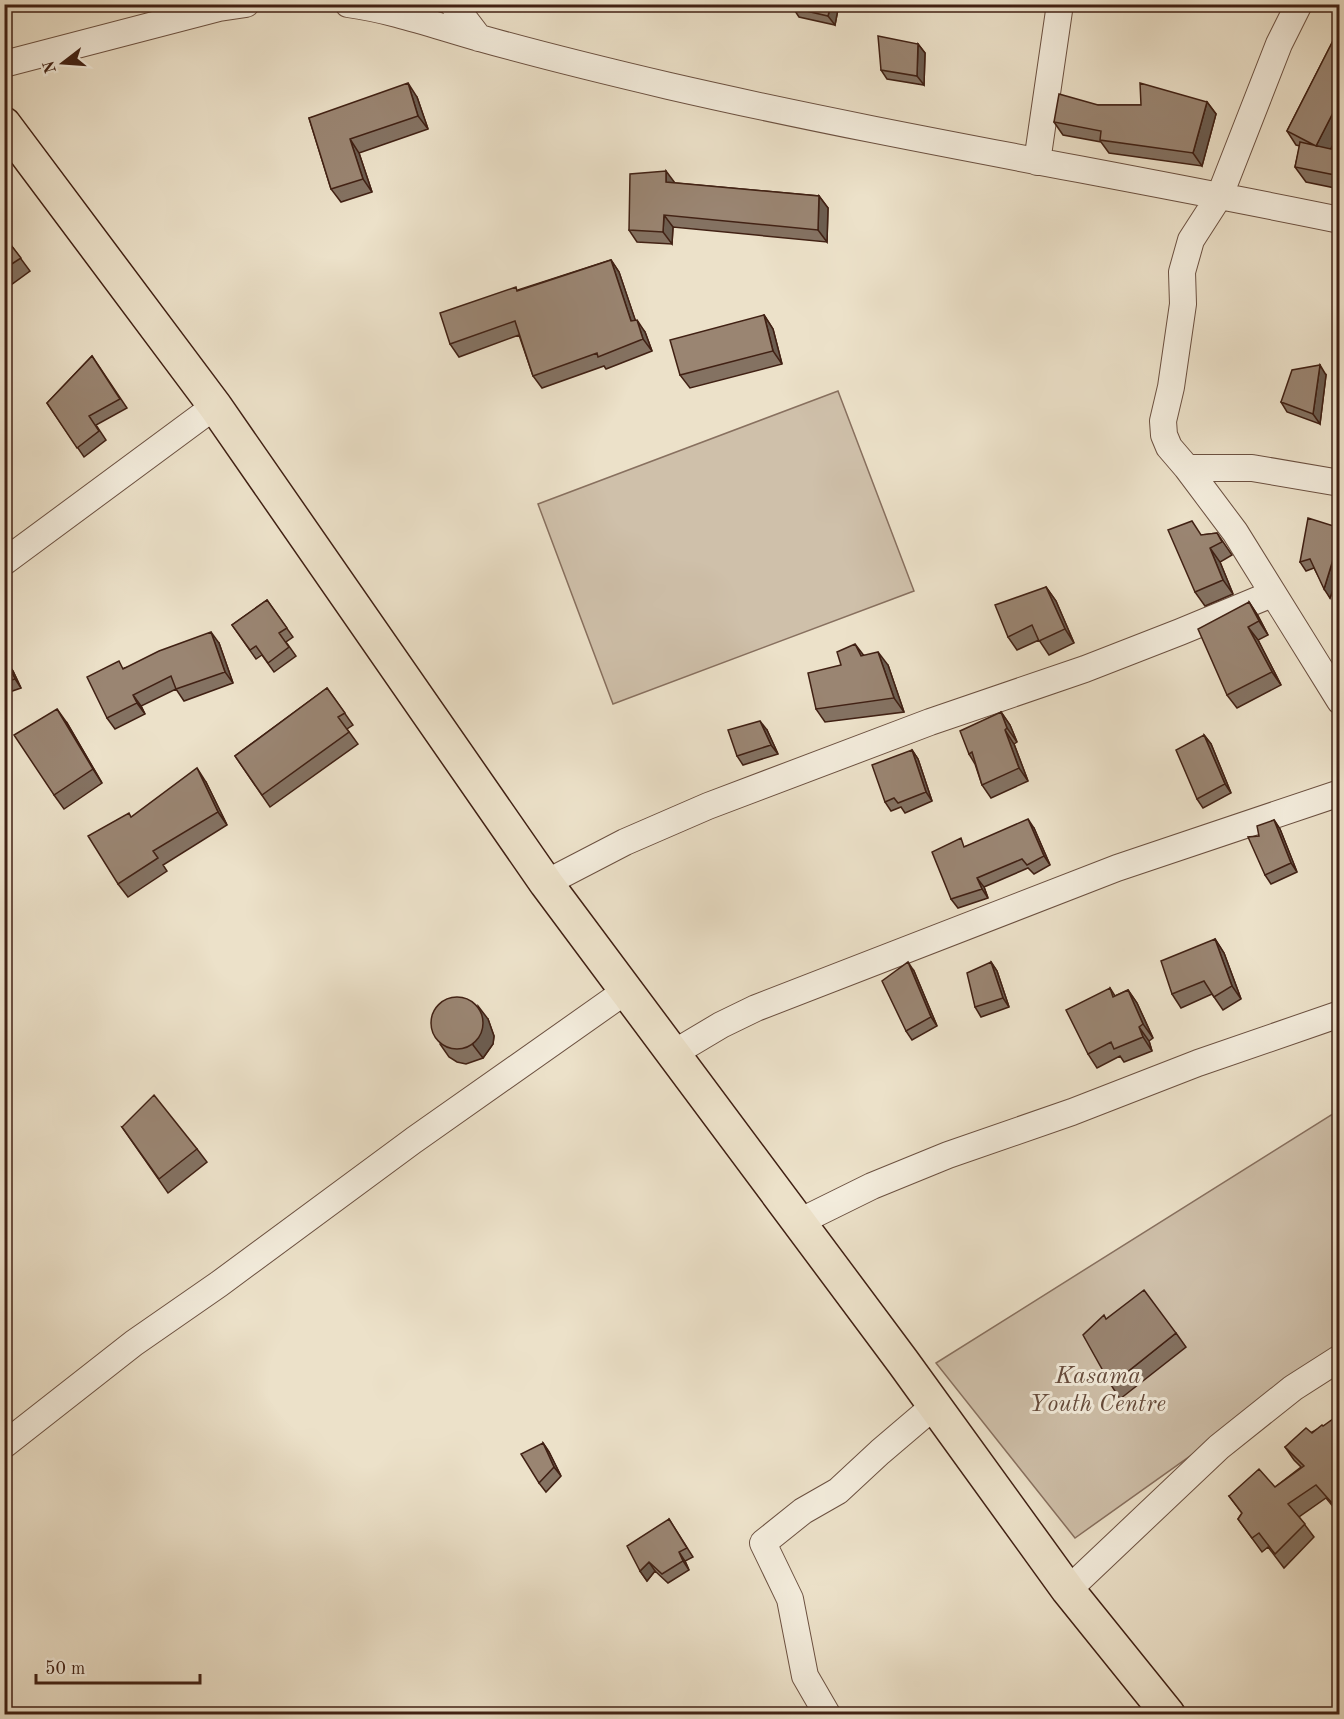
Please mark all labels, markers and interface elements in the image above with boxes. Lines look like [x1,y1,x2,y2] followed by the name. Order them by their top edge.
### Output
[33,33,93,93] north arrow
[41,58,60,75] text: N
[1030,1365,1166,1417] park label: Kasama Youth Centre
[36,1647,200,1685] scale bar
[45,1660,85,1678] text: 50 m

